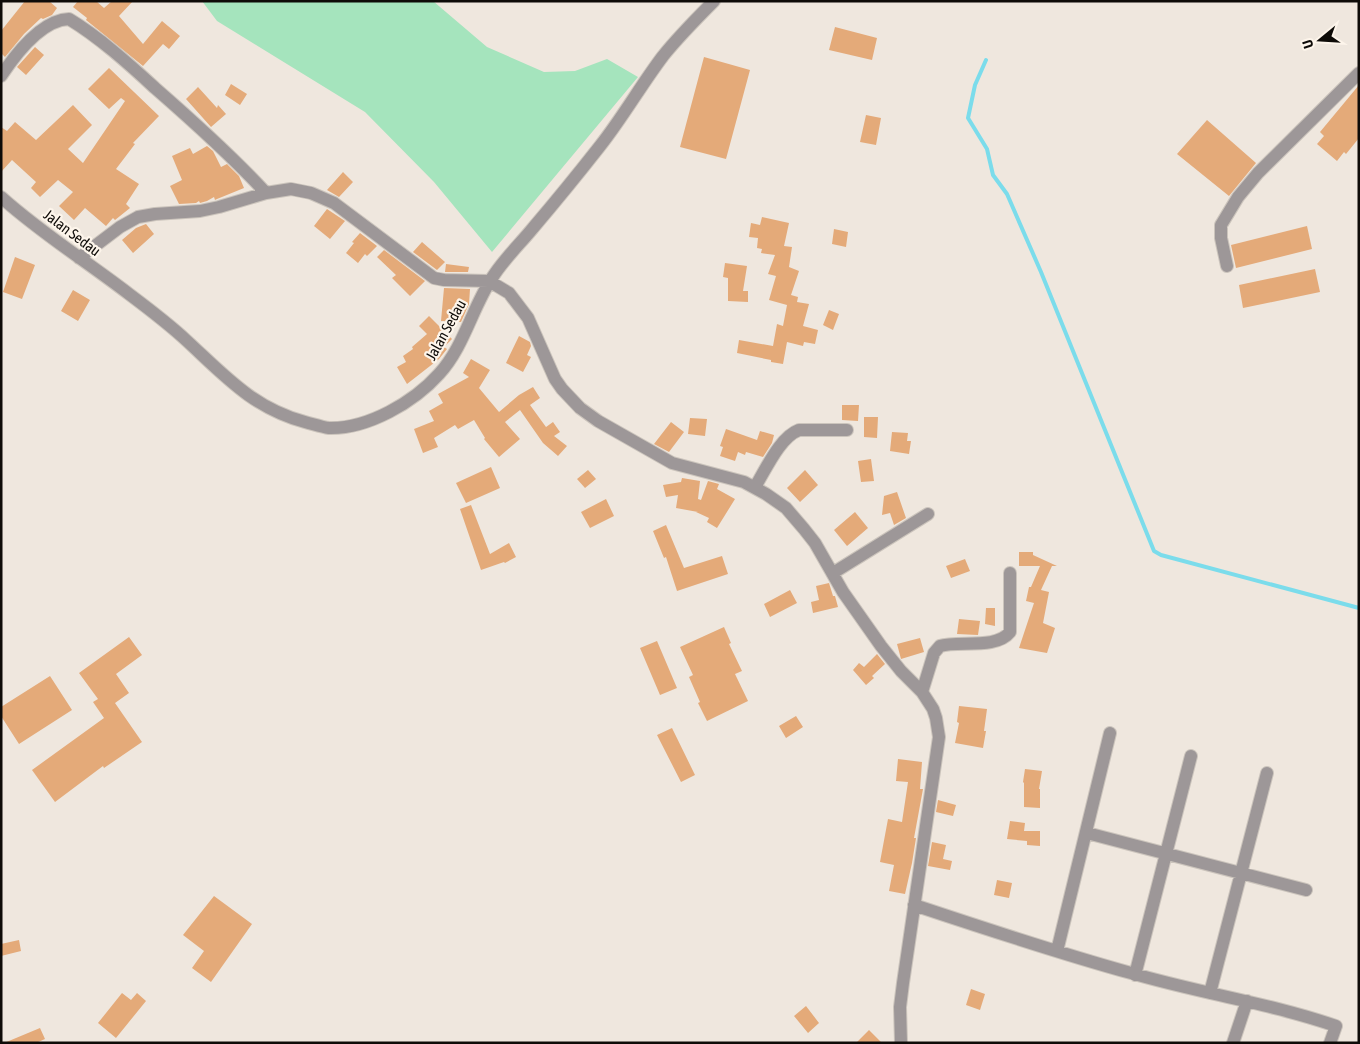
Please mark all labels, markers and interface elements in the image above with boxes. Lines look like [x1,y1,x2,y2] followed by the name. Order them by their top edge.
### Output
[1295,15,1345,65] north arrow
[1299,38,1317,50] text: U
[41,206,104,259] street label: Jalan Sedau
[422,297,469,363] street label: Jalan Sedau

